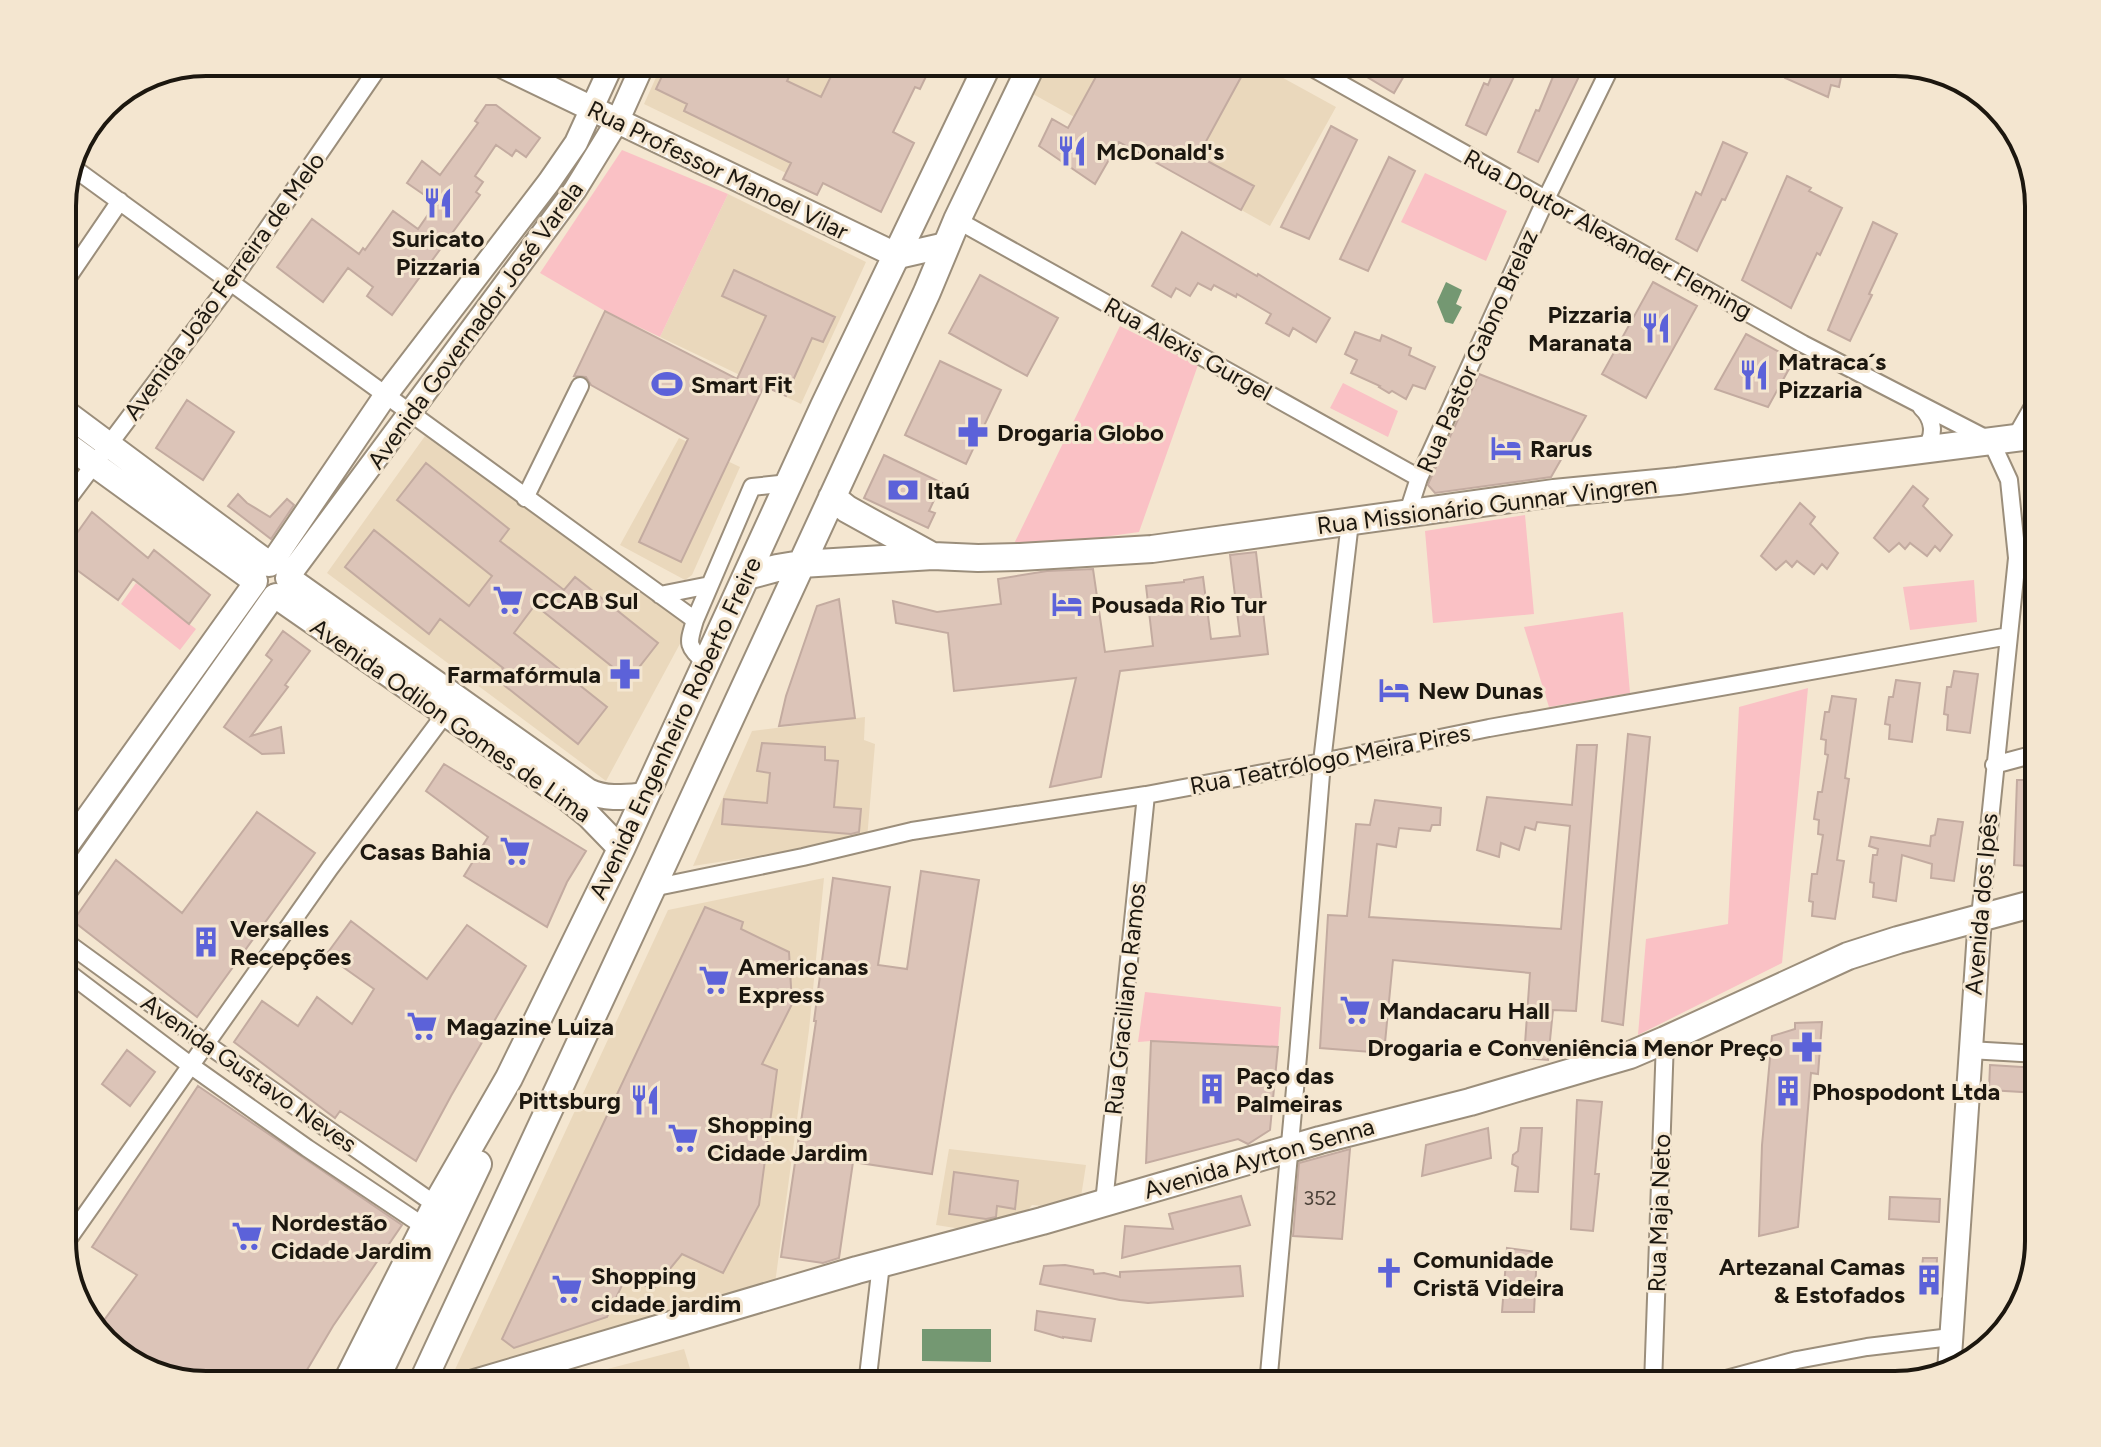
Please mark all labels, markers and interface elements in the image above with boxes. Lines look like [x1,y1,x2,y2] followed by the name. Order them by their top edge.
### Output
[583,94,853,246] street label: Rua Professor Manoel Vilar
[1055,134,1089,168] restaurant icon: McDonald's
[1096,137,1224,166] place label: McDonald's
[1459,143,1757,325] street label: Rua Doutor Alexander Fleming
[117,147,331,425] street label: Avenida João Ferreira de Melo
[361,175,589,475] street label: Avenida Governador José Varela
[421,186,455,220] restaurant icon: Suricato Pizzaria
[392,224,484,281] place label: Suricato Pizzaria
[1410,225,1544,477] street label: Rua Pastor Gabno Brelaz
[1099,291,1277,407] street label: Rua Alexis Gurgel
[1528,300,1632,357] place label: Pizzaria Maranata
[1639,311,1673,345] restaurant icon: Pizzaria Maranata
[1778,347,1886,404] place label: Matraca´s Pizzaria
[1737,358,1771,392] restaurant icon: Matraca´s Pizzaria
[650,367,684,401] sports icon: Smart Fit
[691,370,793,399] place label: Smart Fit
[956,415,990,449] pharmacy icon: Drogaria Globo
[997,418,1164,447] place label: Drogaria Globo
[1489,431,1523,465] hotel icon: Rarus
[1530,434,1592,463] place label: Rarus
[1315,470,1659,540] street label: Rua Missionário Gunnar Vingren
[886,473,920,507] bank icon: Itaú
[927,476,970,505] place label: Itaú
[583,552,767,904] street label: Avenida Engenheiro Roberto Freire
[491,583,525,617] supermarket icon: CCAB Sul
[532,586,638,615] place label: CCAB Sul
[1050,587,1084,621] hotel icon: Pousada Rio Tur
[1091,590,1267,619] place label: Pousada Rio Tur
[305,612,597,828] street label: Avenida Odilon Gomes de Lima
[608,657,642,691] pharmacy icon: Farmafórmula
[447,660,601,689] place label: Farmafórmula
[1377,673,1411,707] hotel icon: New Dunas
[1418,676,1543,705] place label: New Dunas
[1187,718,1473,800] street label: Rua Teatrólogo Meira Pires
[1959,812,2003,996] street label: Avenida dos Ipês
[498,834,532,868] supermarket icon: Casas Bahia
[360,837,491,866] place label: Casas Bahia
[1098,882,1152,1116] street label: Rua Graciliano Ramos
[230,914,351,971] place label: Versalles Recepções
[189,925,223,959] building icon: Versalles Recepções
[738,952,868,1009] place label: Americanas Express
[697,963,731,997] supermarket icon: Americanas Express
[136,988,362,1158] street label: Avenida Gustavo Neves
[1338,993,1372,1027] supermarket icon: Mandacaru Hall
[1379,996,1550,1025] place label: Mandacaru Hall
[405,1009,439,1043] supermarket icon: Magazine Luiza
[446,1012,614,1041] place label: Magazine Luiza
[1790,1030,1824,1064] pharmacy icon: Drogaria e Conveniência Menor Preço
[1367,1033,1783,1062] place label: Drogaria e Conveniência Menor Preço
[1236,1061,1343,1118] place label: Paço das Palmeiras
[1195,1072,1229,1106] building icon: Paço das Palmeiras
[1771,1074,1805,1108] building icon: Phospodont Ltda
[1812,1077,2000,1106] place label: Phospodont Ltda
[628,1083,662,1117] restaurant icon: Pittsburg
[518,1086,621,1115] place label: Pittsburg
[707,1110,868,1167] place label: Shopping Cidade Jardim
[1140,1111,1378,1205] street label: Avenida Ayrton Senna
[666,1121,700,1155] supermarket icon: Shopping Cidade Jardim
[1642,1133,1676,1293] street label: Rua Maja Neto
[1303,1186,1337,1210] house number: 352
[271,1208,432,1265] place label: Nordestão Cidade Jardim
[230,1219,264,1253] supermarket icon: Nordestão Cidade Jardim
[1413,1245,1564,1302] place label: Comunidade Cristã Videira
[1719,1252,1905,1309] place label: Artezanal Camas & Estofados
[1372,1256,1406,1290] church icon: Comunidade Cristã Videira
[591,1261,741,1318] place label: Shopping cidade jardim
[1912,1263,1946,1297] building icon: Artezanal Camas & Estofados
[550,1272,584,1306] supermarket icon: Shopping cidade jardim

